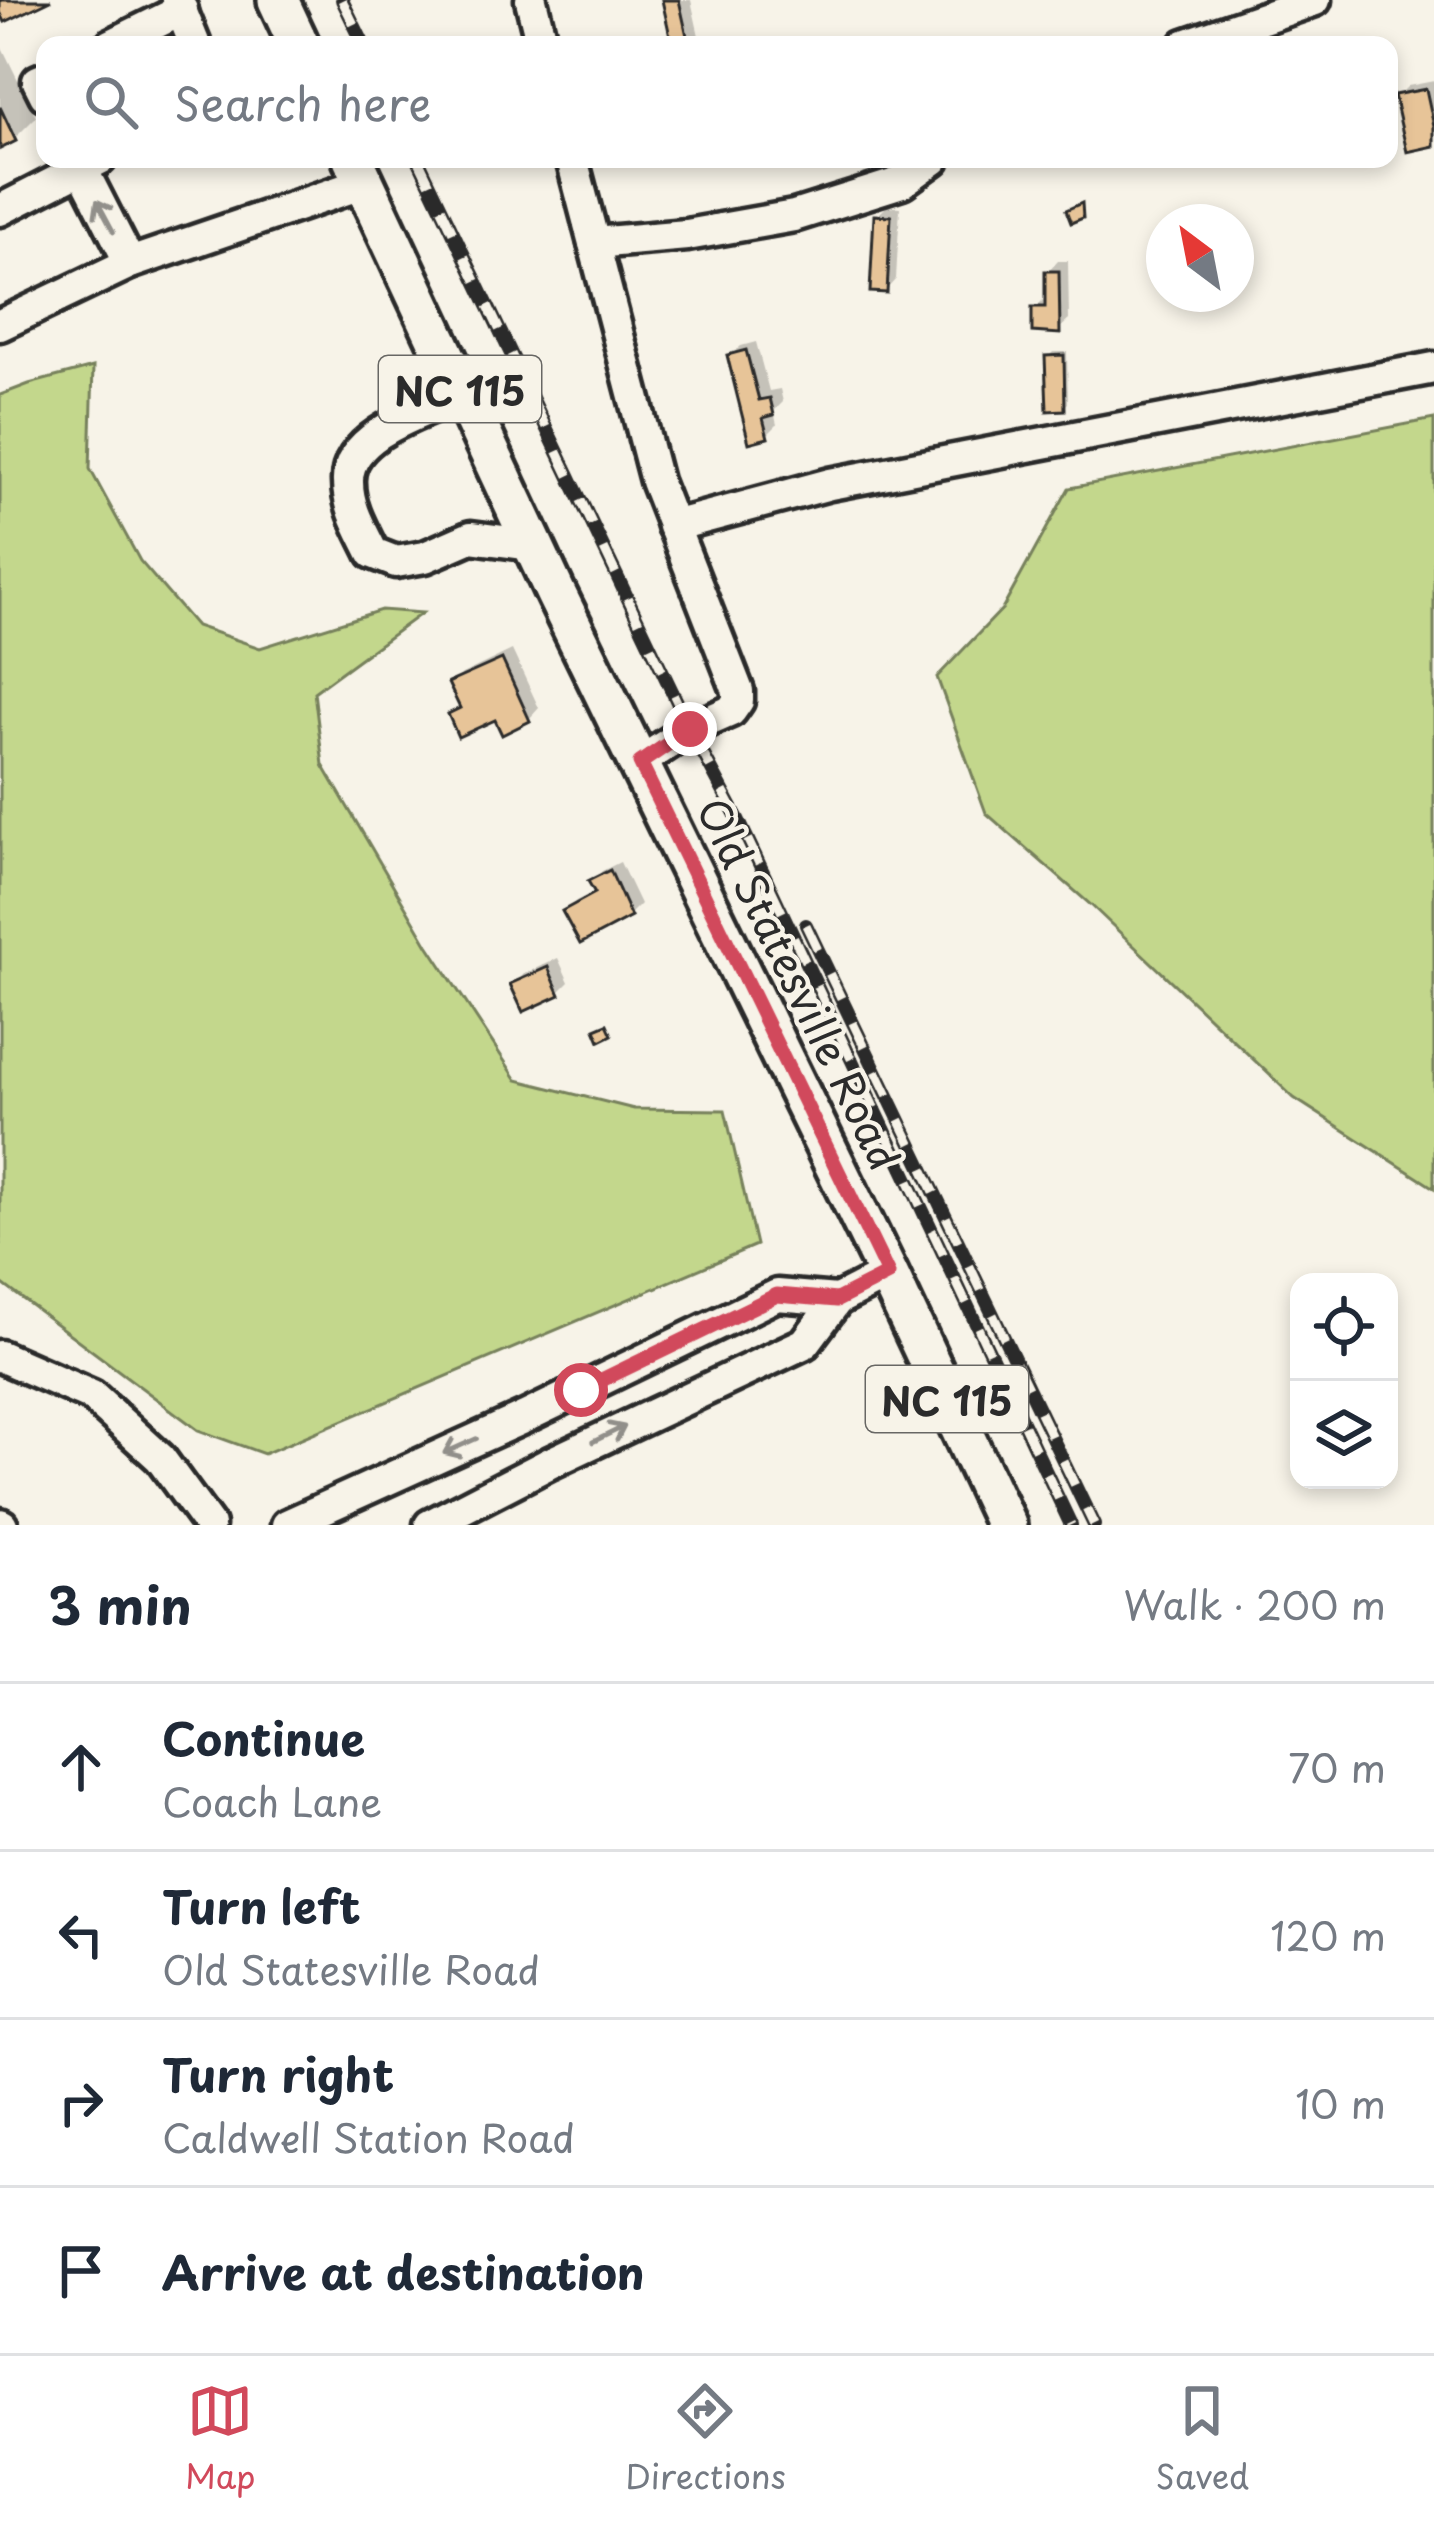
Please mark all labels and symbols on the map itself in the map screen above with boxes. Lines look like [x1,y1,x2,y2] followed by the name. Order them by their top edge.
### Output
[92,198,115,234] one-way arrow
[1146,204,1254,312] north arrow
[379,356,541,422] road number: NC 115
[663,702,717,756] route end
[682,786,918,1180] street label: Old Statesville Road
[554,1363,608,1417] route start
[866,1366,1028,1432] road number: NC 115
[590,1422,626,1444] one-way arrow
[443,1437,479,1459] one-way arrow

